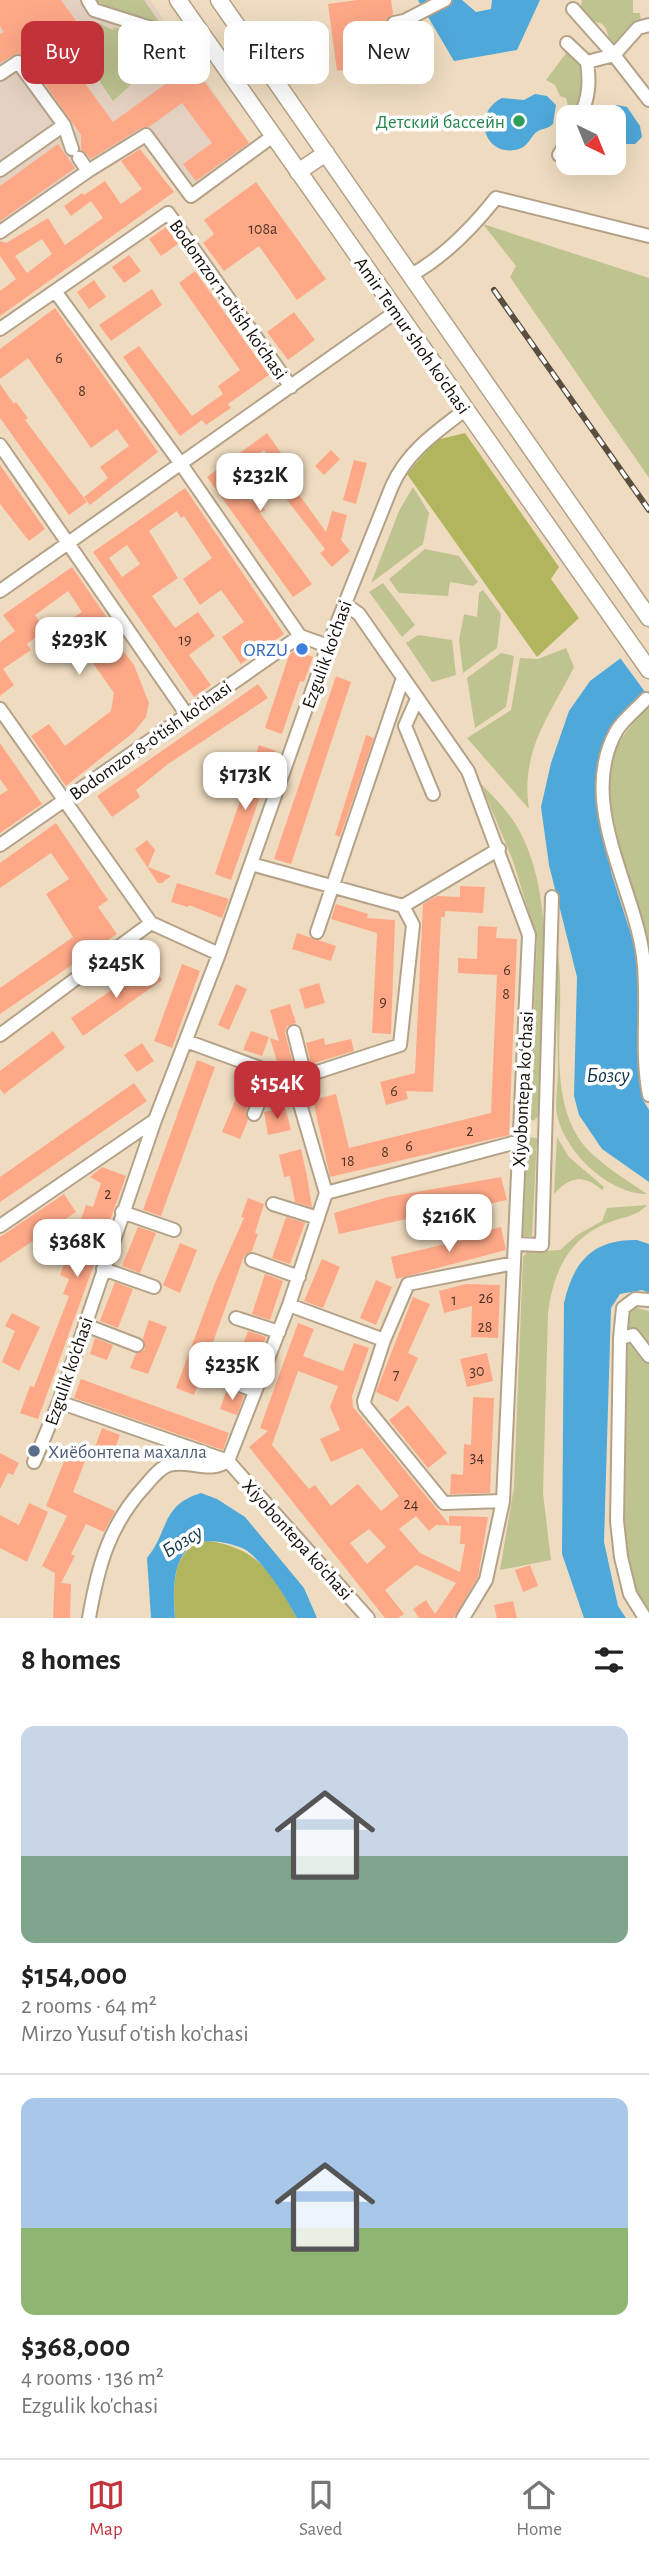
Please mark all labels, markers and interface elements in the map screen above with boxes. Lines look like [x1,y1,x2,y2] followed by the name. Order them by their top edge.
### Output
[21,21,104,84] chip: Buy
[118,21,210,84] chip: Rent
[224,21,329,84] chip: Filters
[343,21,434,84] chip: New
[556,105,626,175] north arrow
[556,105,626,175] map controls
[376,113,505,132] place label: Детский бассейн
[511,113,527,129] marker: Детский бассейн
[165,216,290,383] street label: Bodomzor 1-o'tish ko'chasi
[249,221,277,237] house number: 108a
[350,254,473,418] street label: Amir Temur shoh ko'chasi
[55,350,63,366] house number: 6
[78,383,86,399] house number: 8
[211,454,309,513] pin: $232K
[232,464,288,487] text: $232K
[299,598,356,711] street label: Ezgulik ko'chasi
[30,618,128,677] pin: $293K
[51,628,107,651] text: $293K
[178,632,192,648] house number: 19
[243,641,288,660] place label: ORZU
[294,641,310,657] marker: ORZU
[66,678,235,804] street label: Bodomzor 8-o'tish ko'chasi
[196,752,294,812] pin: $173K
[219,763,271,786] text: $173K
[67,940,165,1000] pin: $245K
[88,951,144,974] text: $245K
[503,962,511,978] house number: 6
[502,986,510,1002] house number: 8
[379,994,387,1010] house number: 9
[510,1011,537,1168] street label: Xiyobontepa koʻchasi
[228,1062,326,1121] pin: $154K
[586,1065,630,1086] water label: Бозсу
[250,1072,304,1095] text: $154K
[390,1083,398,1099] house number: 6
[466,1123,474,1139] house number: 2
[405,1138,413,1154] house number: 6
[381,1144,389,1160] house number: 8
[341,1153,355,1169] house number: 18
[104,1186,112,1202] house number: 2
[400,1194,498,1254] pin: $216K
[422,1205,476,1228] text: $216K
[28,1220,126,1279] pin: $368K
[49,1230,105,1253] text: $368K
[479,1290,493,1306] house number: 26
[451,1292,457,1308] house number: 1
[42,1315,97,1428] street label: Ezgulik ko'chasi
[478,1319,492,1335] house number: 28
[183,1342,281,1402] pin: $235K
[205,1353,259,1376] text: $235K
[469,1363,485,1379] house number: 30
[393,1367,400,1383] house number: 7
[26,1443,42,1459] marker: Хиёбонтепа махалла
[48,1443,207,1462] place label: Хиёбонтепа махалла
[470,1449,484,1465] house number: 34
[238,1476,356,1604] street label: Xiyobontepa ko'chasi
[404,1496,419,1512] house number: 24
[158,1521,207,1562] water label: Бозсу
[590,1641,628,1679] icon: filters
[21,1645,121,1675] text: 8 homes
[262,1772,388,1898] icon: home
[21,1960,127,1990] text: $154,000
[21,1995,157,2018] text: 2 rooms · 64 m²
[21,2023,249,2046] text: Mirzo Yusuf o'tish ko'chasi
[262,2144,388,2270] icon: home
[21,2332,130,2362] text: $368,000
[21,2367,164,2390] text: 4 rooms · 136 m²
[21,2395,158,2418] text: Ezgulik ko'chasi
[87,2476,125,2541] tab: Map
[299,2476,342,2541] tab: Saved
[516,2476,562,2541] tab: Home

